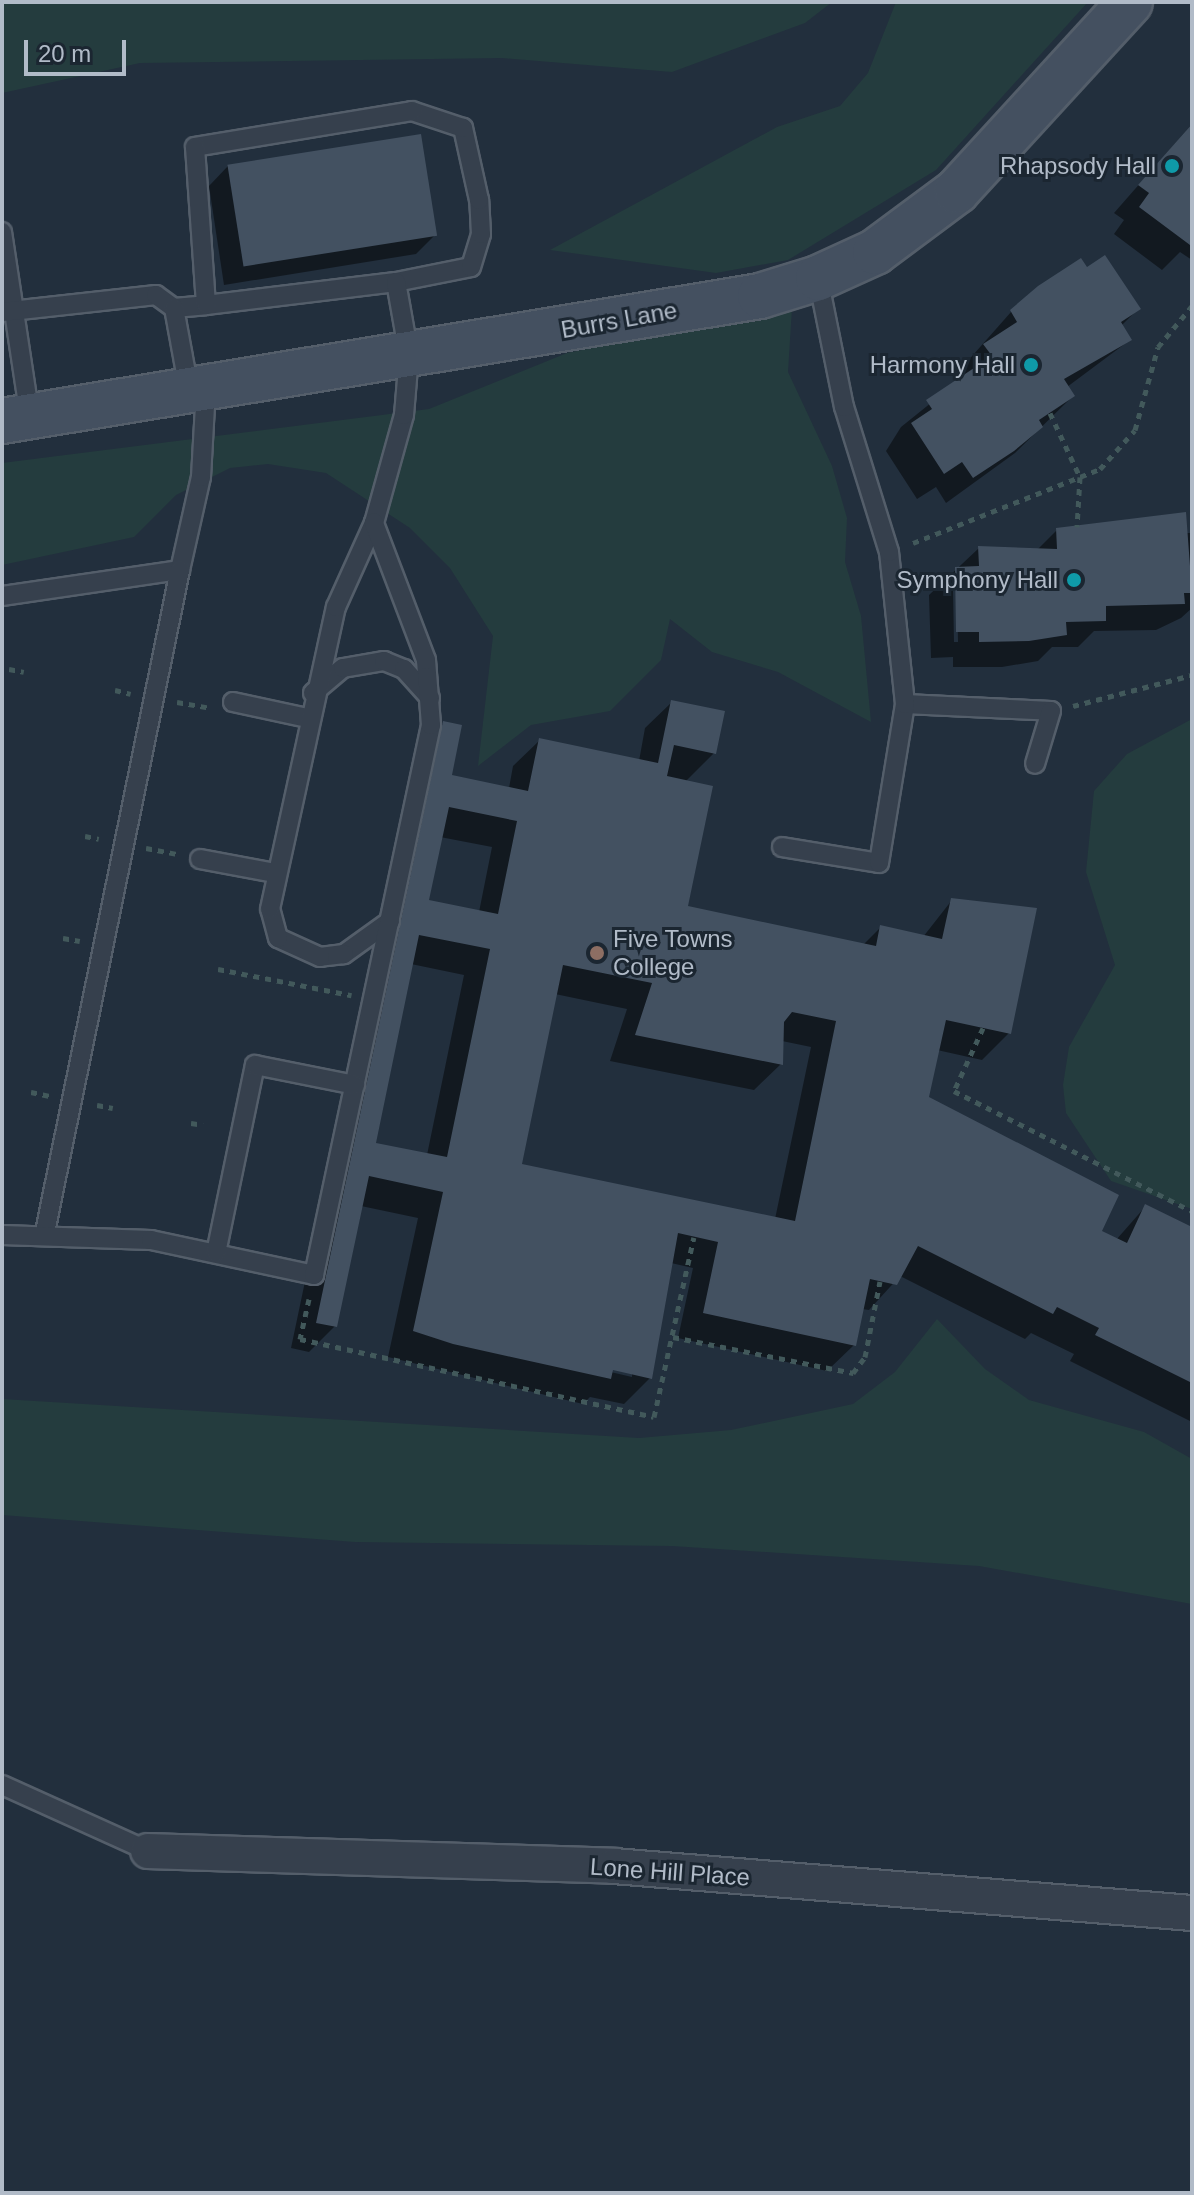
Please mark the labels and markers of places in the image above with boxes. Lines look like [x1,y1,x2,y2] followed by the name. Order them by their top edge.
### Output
[1000,152,1156,180] place label: Rhapsody Hall
[1163,157,1181,175] marker: Rhapsody Hall
[870,351,1015,379] place label: Harmony Hall
[1022,356,1040,374] marker: Harmony Hall
[897,566,1058,594] place label: Symphony Hall
[1065,571,1083,589] marker: Symphony Hall
[613,925,733,981] place label: Five Towns College
[588,944,606,962] marker: Five Towns College

